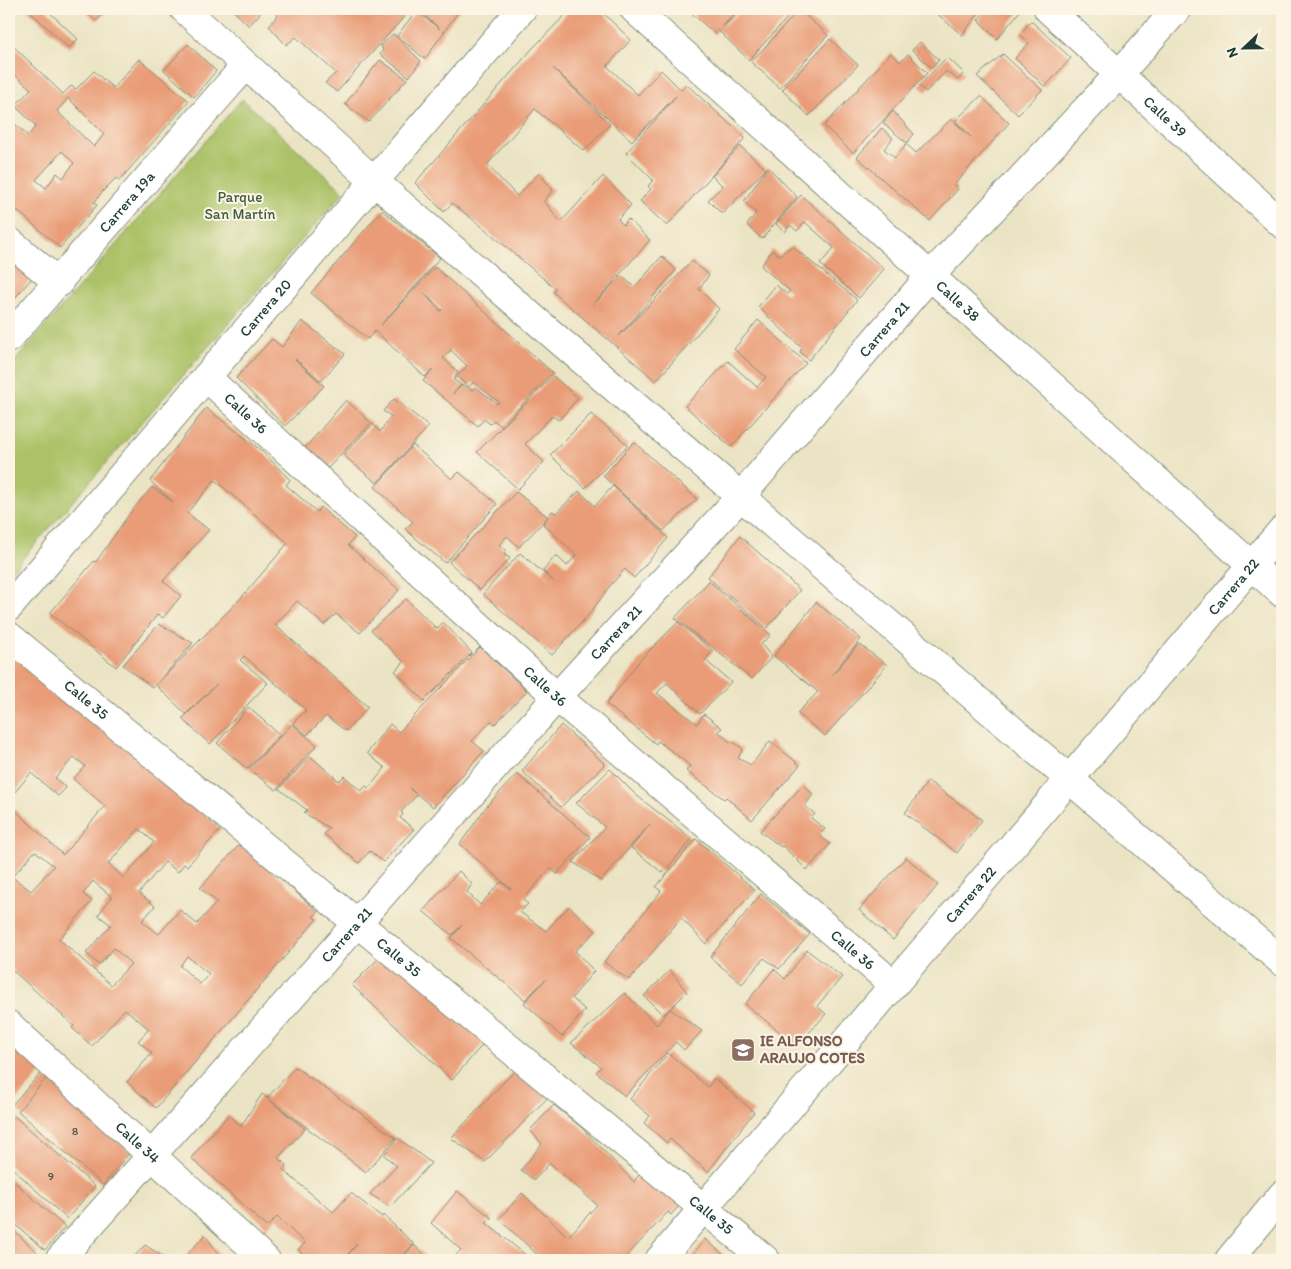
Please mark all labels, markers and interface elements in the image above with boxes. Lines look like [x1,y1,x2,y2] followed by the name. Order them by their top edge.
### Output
[1218,22,1268,72] north arrow
[1223,45,1242,60] text: N
[1140,92,1191,141] street label: Calle 39
[95,167,159,237] street label: Carrera 19a
[204,188,276,223] park label: Parque San Martín
[236,275,295,341] street label: Carrera 20
[932,276,984,325] street label: Calle 38
[855,297,913,361] street label: Carrera 21
[220,389,271,438] street label: Calle 36
[1204,555,1263,619] street label: Carrera 22
[586,601,646,664] street label: Carrera 21
[520,662,571,711] street label: Calle 36
[60,676,112,723] street label: Calle 35
[941,863,1000,927] street label: Carrera 22
[317,903,376,966] street label: Carrera 21
[827,926,879,974] street label: Calle 36
[373,934,425,981] street label: Calle 35
[759,1032,866,1067] place label: IE ALFONSO ARAUJO COTES
[730,1037,756,1063] school or university icon: IE ALFONSO ARAUJO COTES
[112,1118,163,1167] street label: Calle 34
[72,1124,79,1138] house number: 8
[48,1169,54,1183] house number: 9
[685,1191,737,1239] street label: Calle 35

